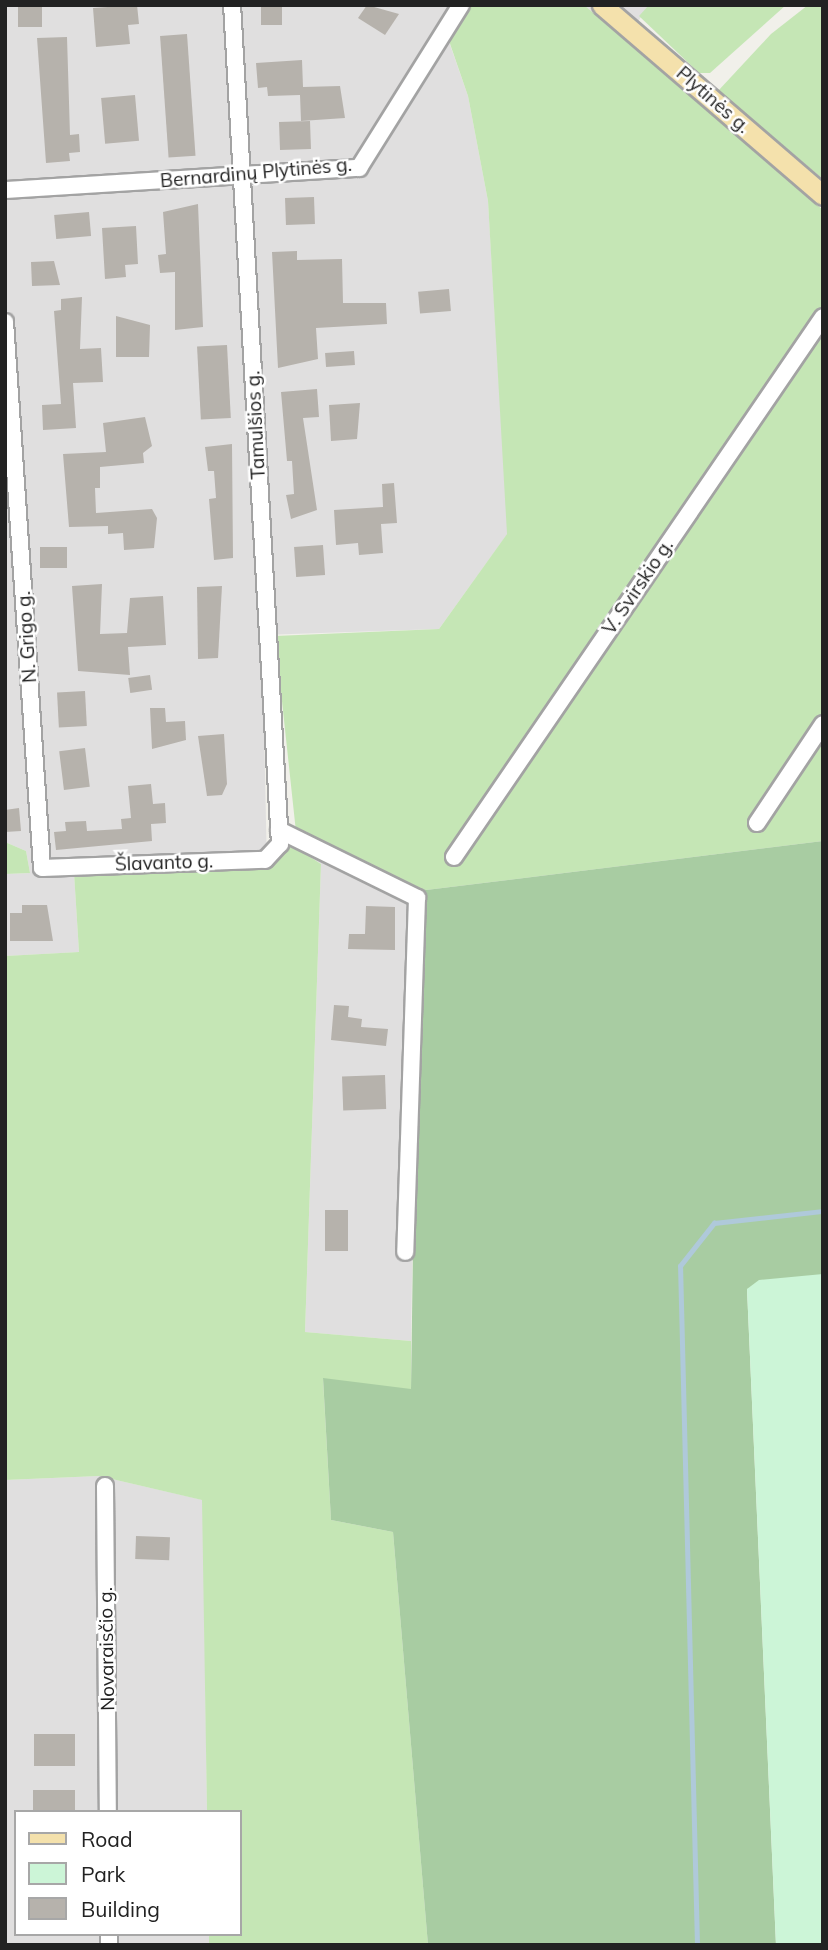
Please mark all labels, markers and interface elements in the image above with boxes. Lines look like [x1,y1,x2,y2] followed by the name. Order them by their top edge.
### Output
[672,62,754,138] street label: Plytinės g.
[159,153,353,193] street label: Bernardinų Plytinės g.
[242,370,270,480] street label: Tamulšios g.
[598,535,678,639] street label: V. Svirskio g.
[12,590,42,684] street label: N. Grigo g.
[115,850,213,876] street label: Šlavanto g.
[95,1587,119,1711] street label: Novaraisčio g.
[14,1810,242,1936] legend
[81,1826,132,1852] text: Road
[81,1861,125,1887] text: Park
[81,1896,160,1922] text: Building

